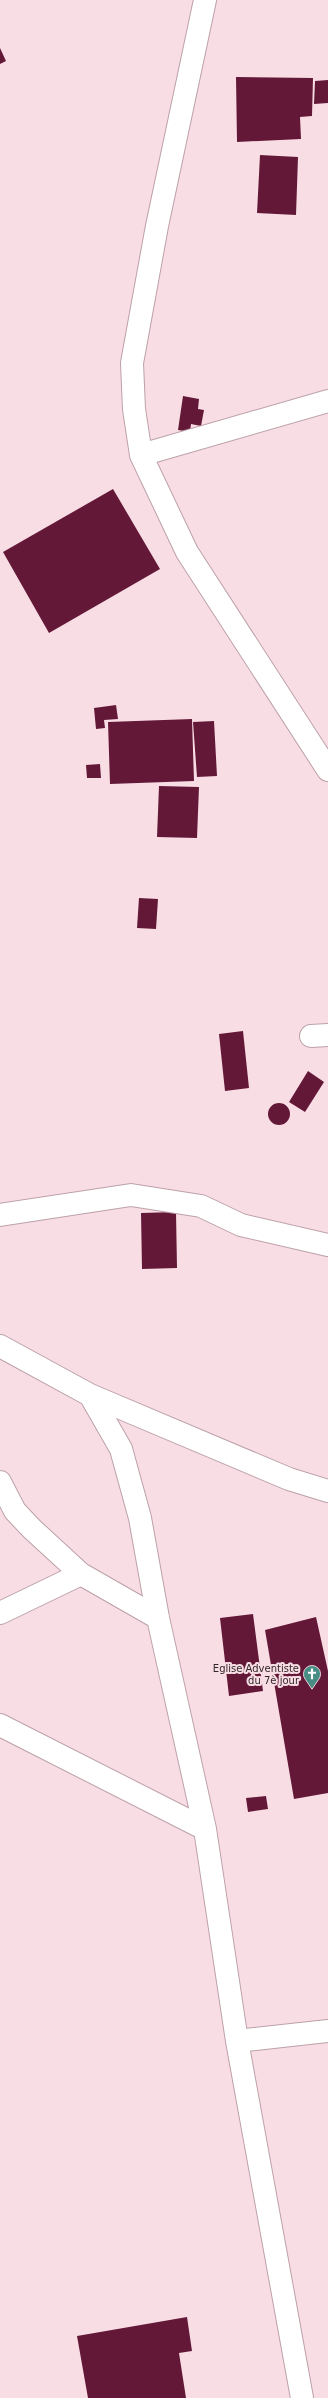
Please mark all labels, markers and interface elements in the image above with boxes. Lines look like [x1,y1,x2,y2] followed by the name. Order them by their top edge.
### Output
[213,1663,300,1686] place label: Eglise Adventiste du 7è jour
[302,1664,322,1689] church icon: Eglise Adventiste du 7è jour

